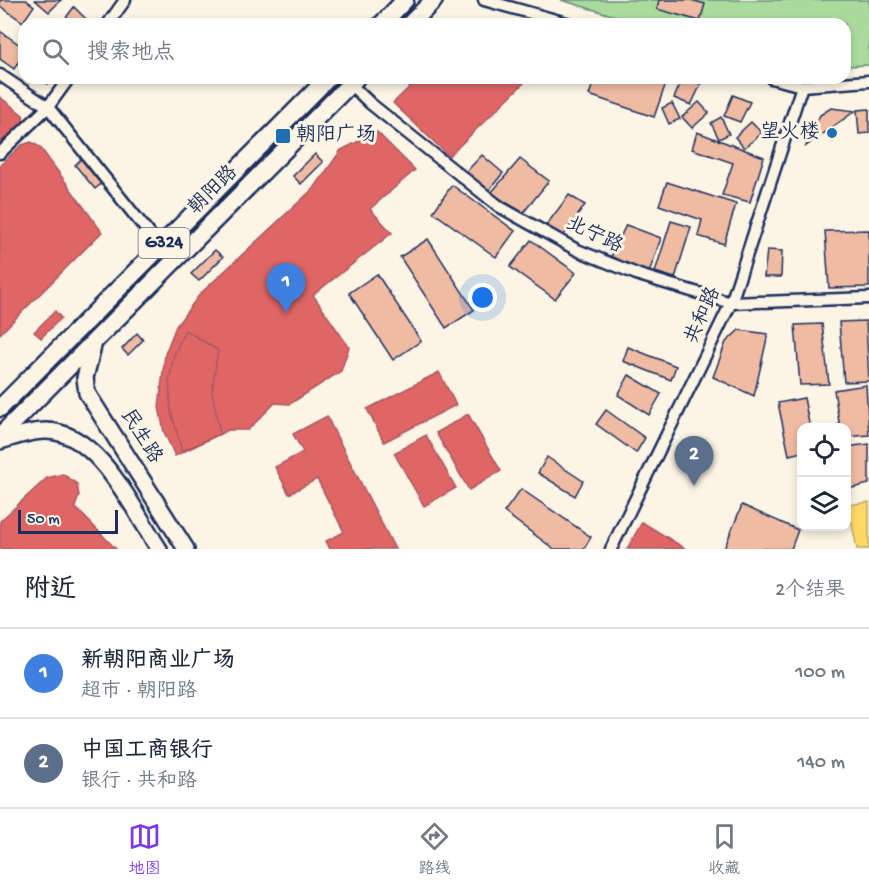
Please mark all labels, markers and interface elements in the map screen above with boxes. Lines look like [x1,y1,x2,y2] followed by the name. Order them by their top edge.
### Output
[18,18,851,84] search box
[39,35,72,68] icon: search
[87,41,175,67] text: 搜索地点
[760,120,820,145] place label: 望火楼
[296,123,376,148] place label: 朝阳广场
[825,126,839,140] marker: 望火楼
[274,127,292,145] marker: 朝阳广场
[183,160,244,220] street label: 朝阳路
[562,211,628,260] street label: 北宁路
[138,228,190,258] road number: G324
[266,264,306,313] pin: 1
[679,282,727,348] street label: 共和路
[468,283,497,312] your location
[114,404,168,469] street label: 民生路
[797,423,851,531] map controls
[797,423,851,477] button: locate
[674,436,714,486] pin: 2
[797,477,851,531] button: layers
[18,507,118,534] scale bar
[27,511,60,530] text: 50 m
[24,576,76,607] text: 附近
[775,580,845,603] text: 2个结果
[81,649,235,675] text: 新朝阳商业广场
[39,662,48,685] text: 1
[795,662,845,685] text: 100 m
[81,681,197,704] text: 超市 · 朝阳路
[81,739,213,765] text: 中国工商银行
[39,752,48,775] text: 2
[797,752,845,775] text: 140 m
[81,771,197,794] text: 银行 · 共和路
[128,820,161,880] tab: 地图
[418,820,451,880] tab: 路线
[708,820,741,880] tab: 收藏

